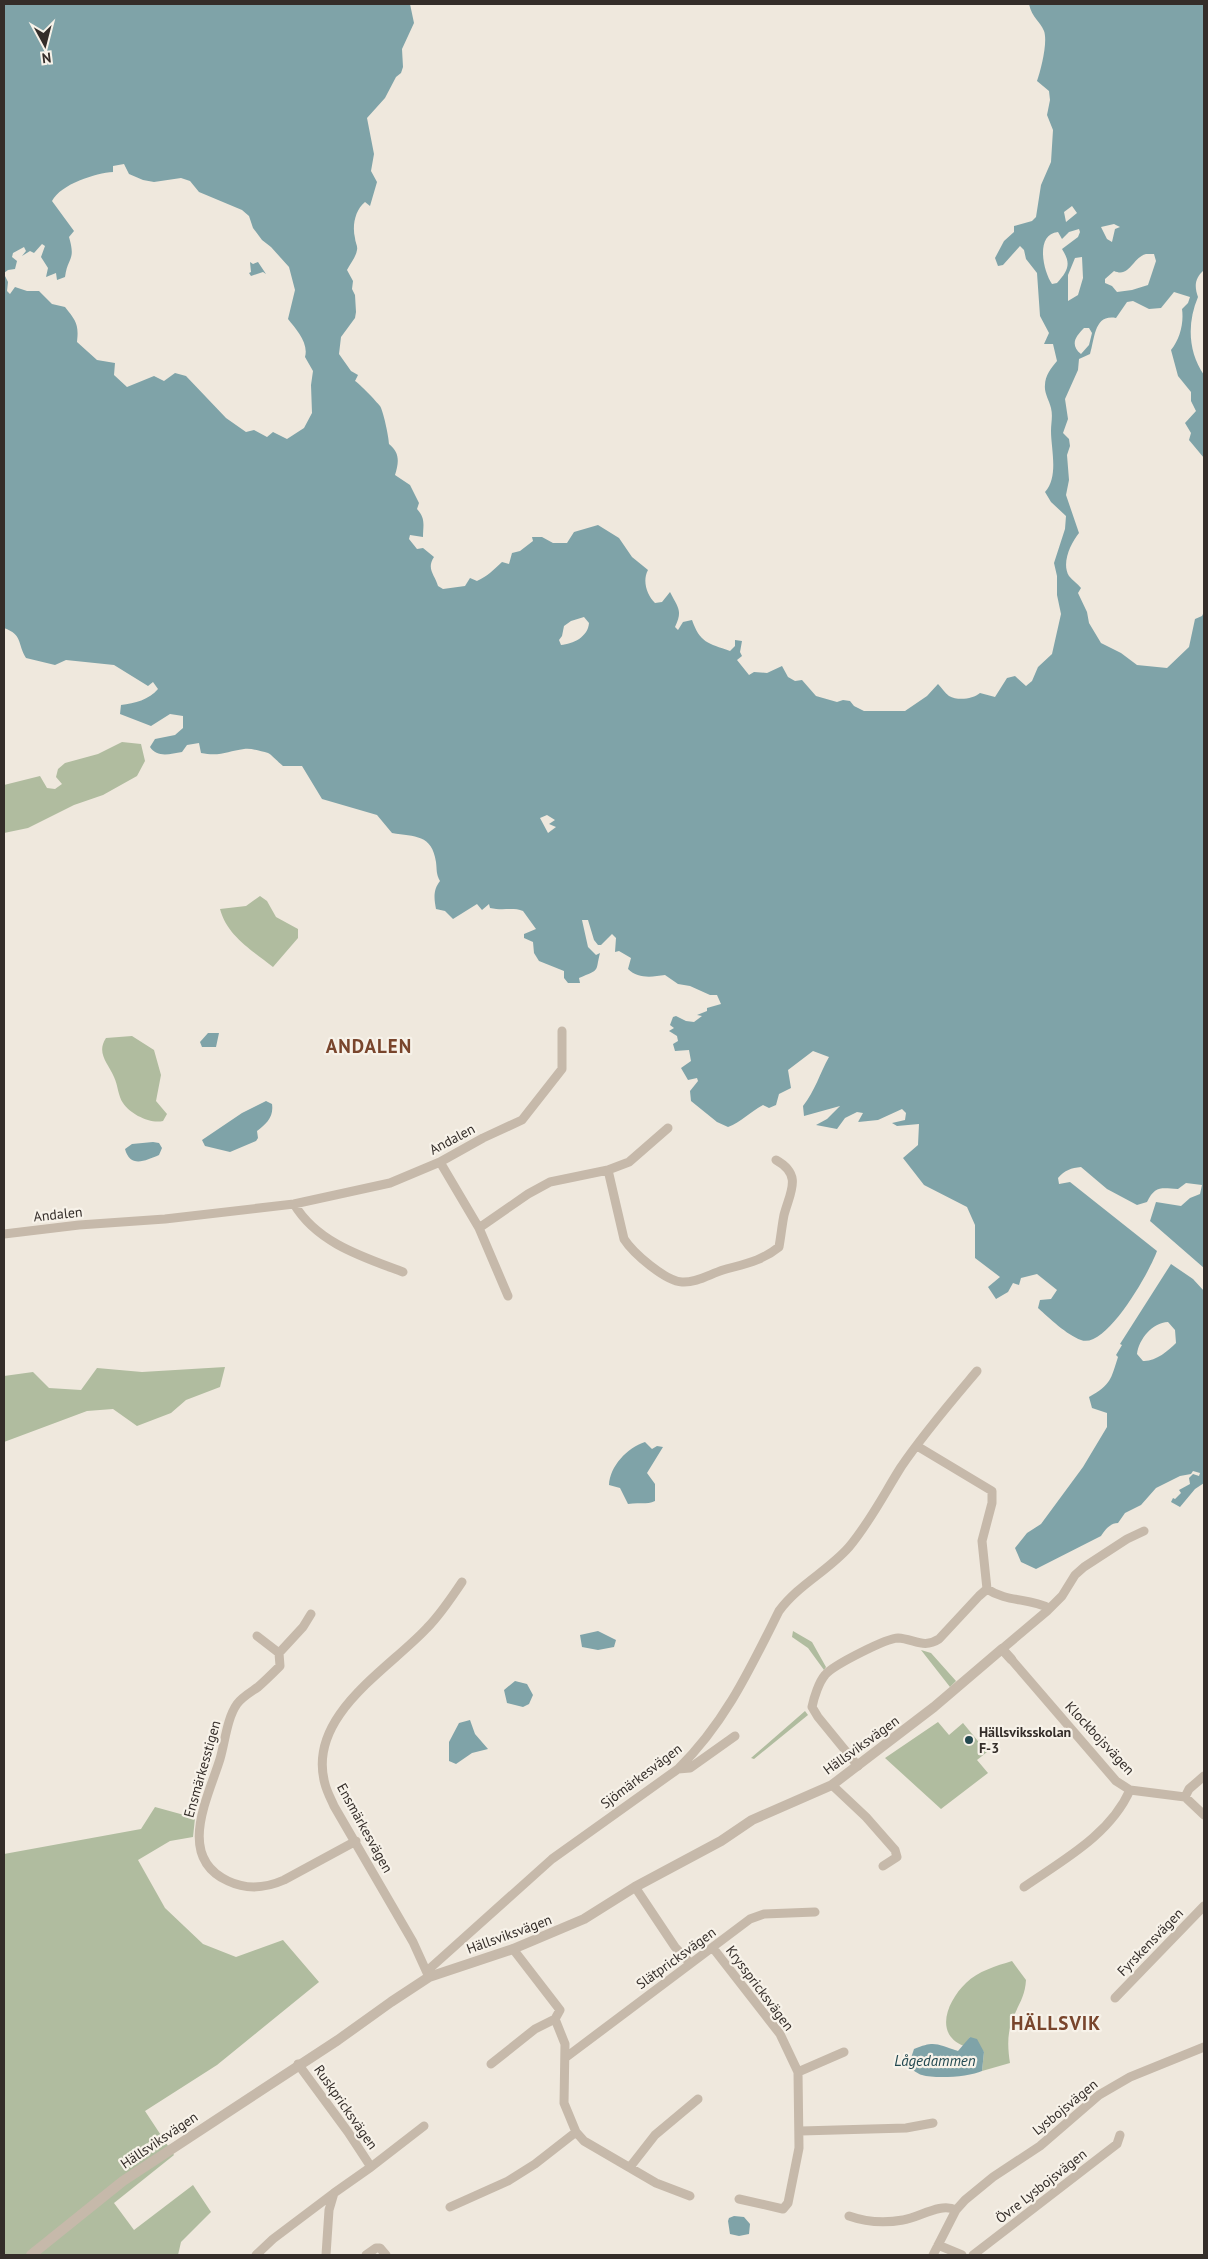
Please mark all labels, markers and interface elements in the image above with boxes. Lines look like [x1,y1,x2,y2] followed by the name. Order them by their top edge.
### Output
[20,20,70,70] north arrow
[41,48,52,67] text: N
[326,1034,412,1058] district label: ANDALEN
[426,1120,478,1158] street label: Andalen
[33,1202,83,1226] street label: Andalen
[1061,1698,1139,1778] street label: Klockbojsvägen
[820,1711,902,1779] street label: Hällsviksvägen
[180,1718,224,1820] street label: Ensmärkesstigen
[979,1723,1071,1757] place label: Hällsviksskolan F-3
[963,1734,975,1746] marker: Hällsviksskolan F-3
[597,1740,685,1812] street label: Sjömärkesvägen
[333,1780,397,1876] street label: Ensmärkesvägen
[1113,1904,1187,1980] street label: Fyrskensvägen
[464,1910,554,1958] street label: Hällsviksvägen
[633,1923,719,1993] street label: Slätpricksvägen
[722,1942,798,2034] street label: Krysspricksvägen
[1011,2011,1101,2035] district label: HÄLLSVIK
[894,2051,976,2070] water label: Lågedammen
[310,2061,382,2153] street label: Ruskpricksvägen
[1029,2075,1101,2139] street label: Lysbojsvägen
[117,2108,201,2172] street label: Hällsviksvägen
[992,2145,1090,2227] street label: Övre Lysbojsvägen

